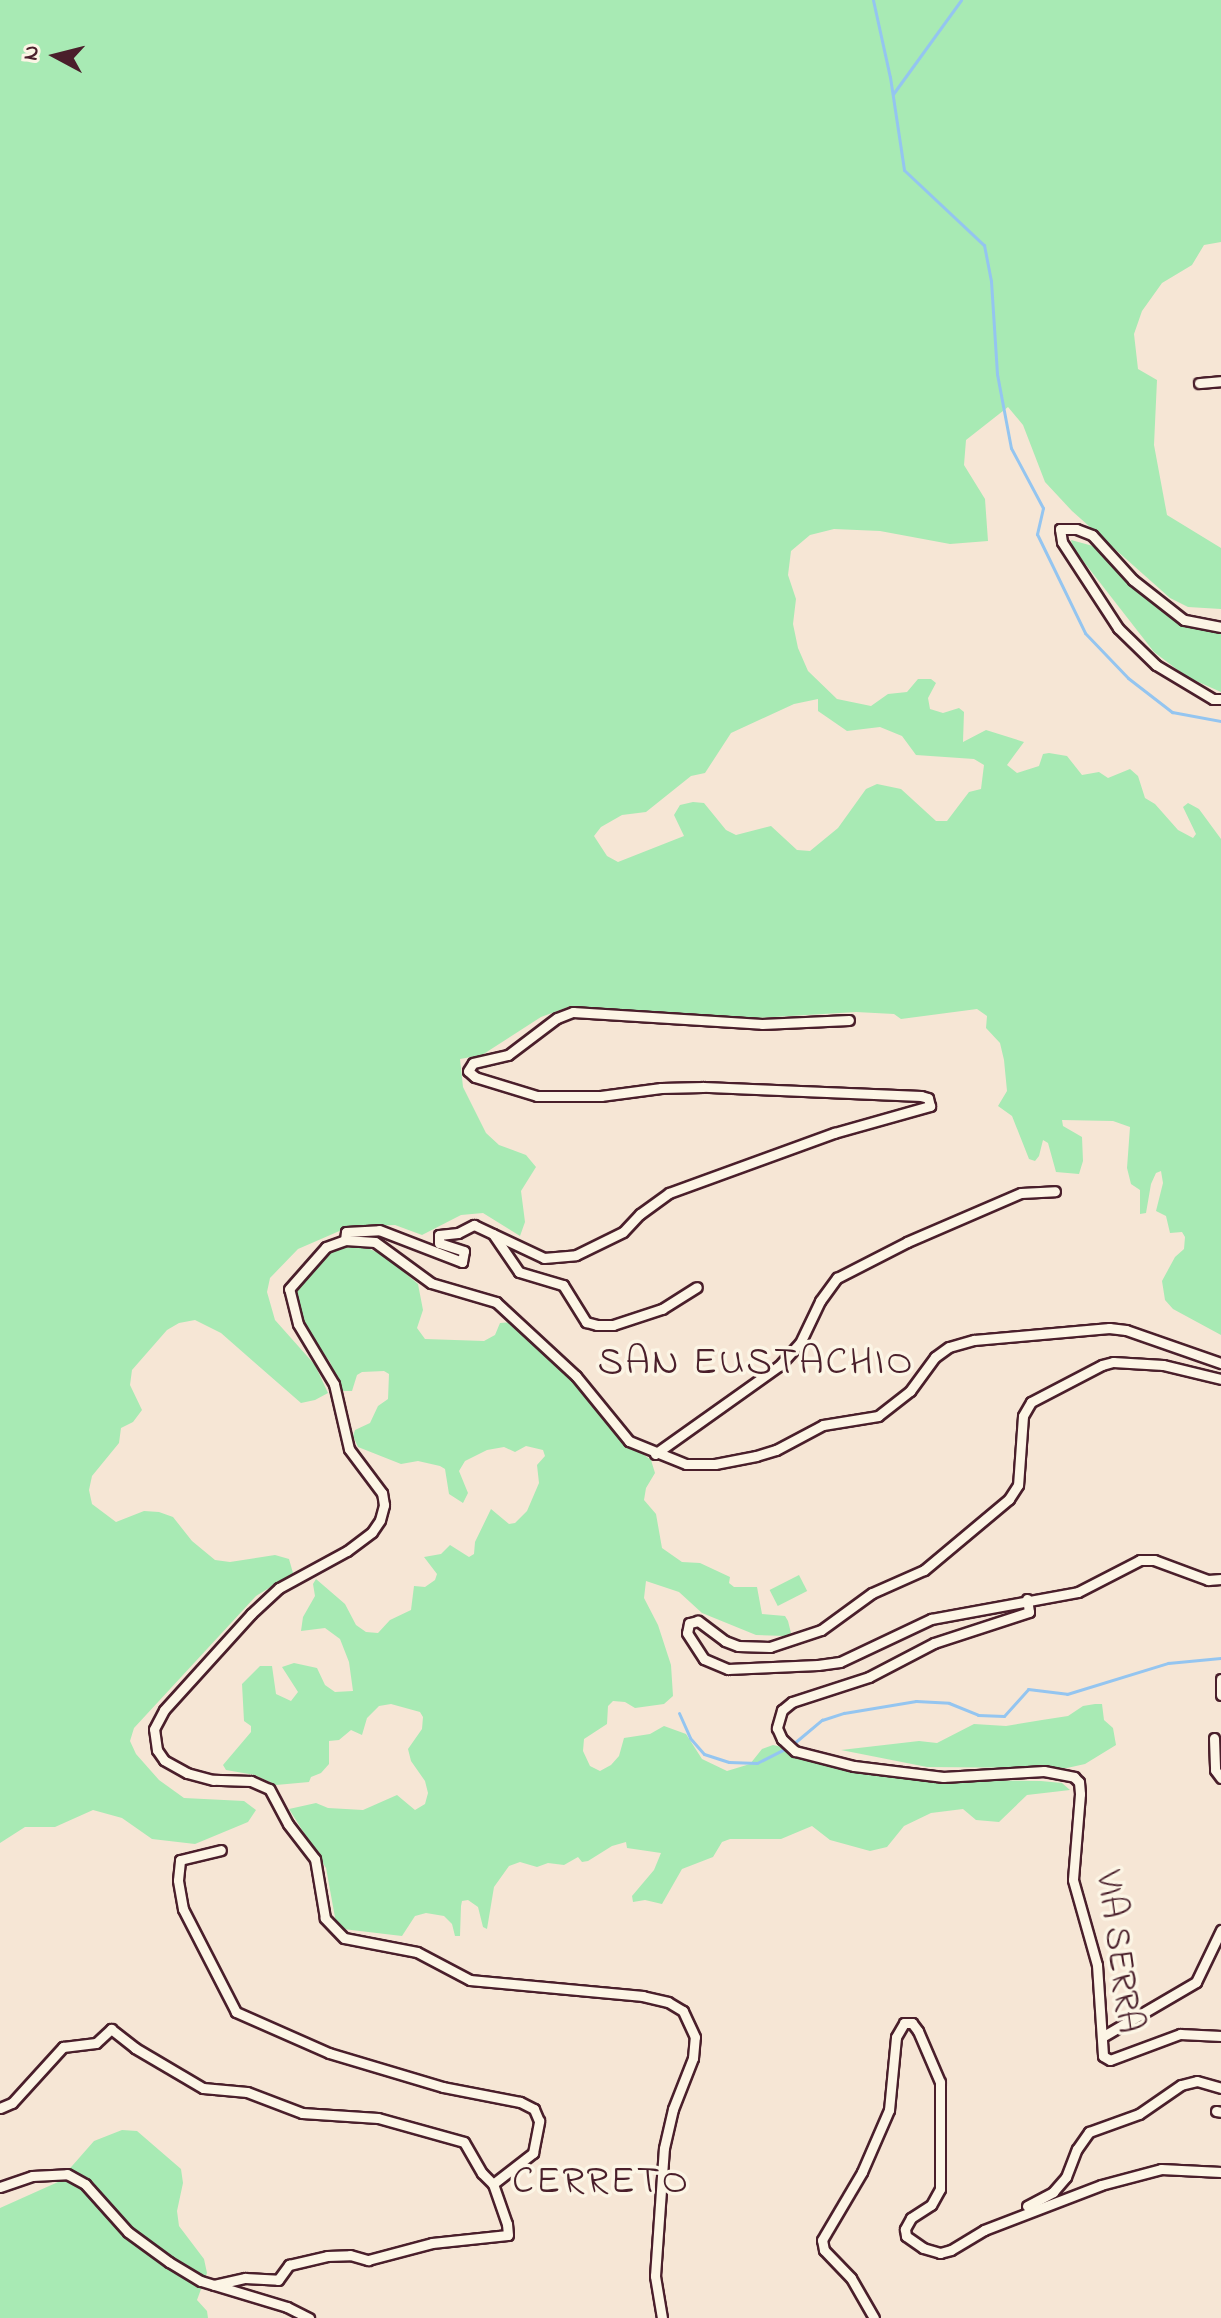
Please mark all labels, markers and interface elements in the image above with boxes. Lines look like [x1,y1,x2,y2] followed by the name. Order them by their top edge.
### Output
[16,16,96,96] north arrow
[15,44,49,62] text: N
[598,1340,914,1388] district label: SAN EUSTACHIO
[1084,1868,1150,2036] street label: VIA SERRA
[512,2159,690,2207] district label: CERRETO

